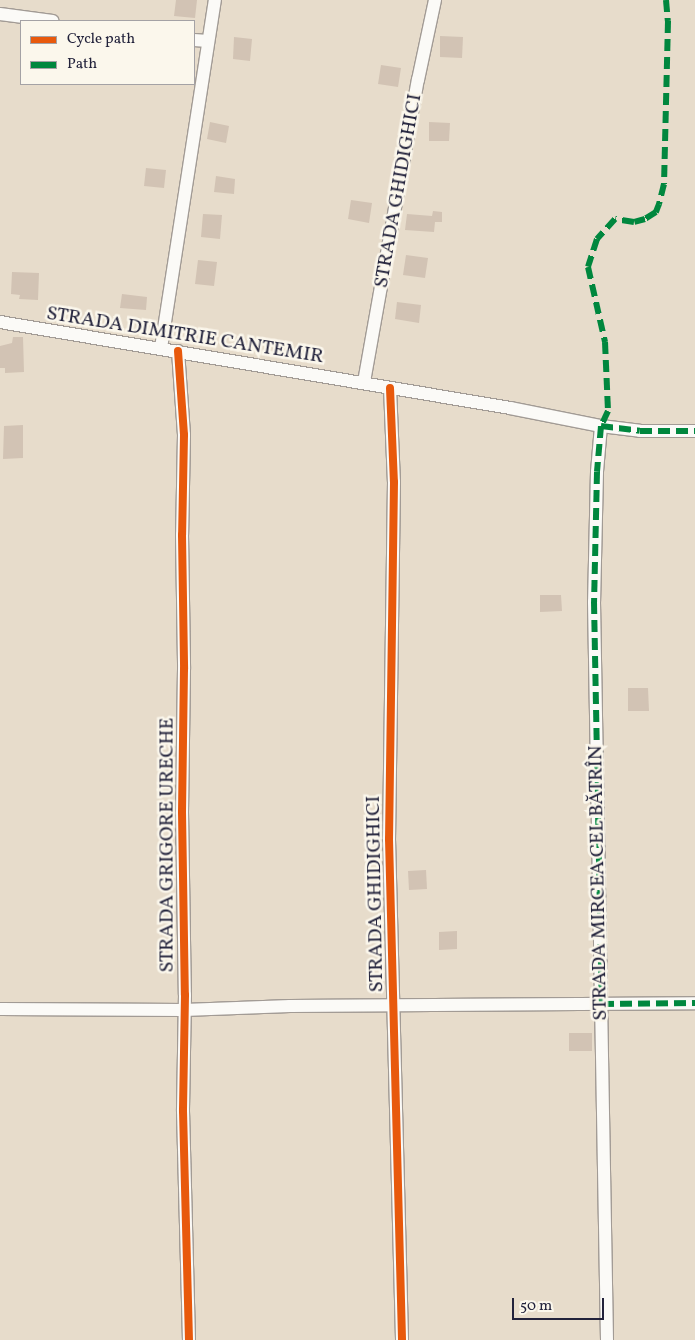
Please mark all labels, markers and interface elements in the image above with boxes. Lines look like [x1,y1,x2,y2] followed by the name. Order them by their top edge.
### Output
[20,20,195,85] legend
[67,29,135,50] text: Cycle path
[67,54,97,75] text: Path
[370,92,428,290] street label: STRADA GHIDIGHICI
[45,302,325,370] street label: STRADA DIMITRIE CANTEMIR
[156,717,180,973] street label: STRADA GRIGORE URECHE
[585,745,613,1021] street label: STRADA MIRCEA CEL BĂTRÎN
[362,795,390,993] street label: STRADA GHIDIGHICI
[515,1288,608,1320] scale bar
[520,1296,552,1317] text: 50 m

